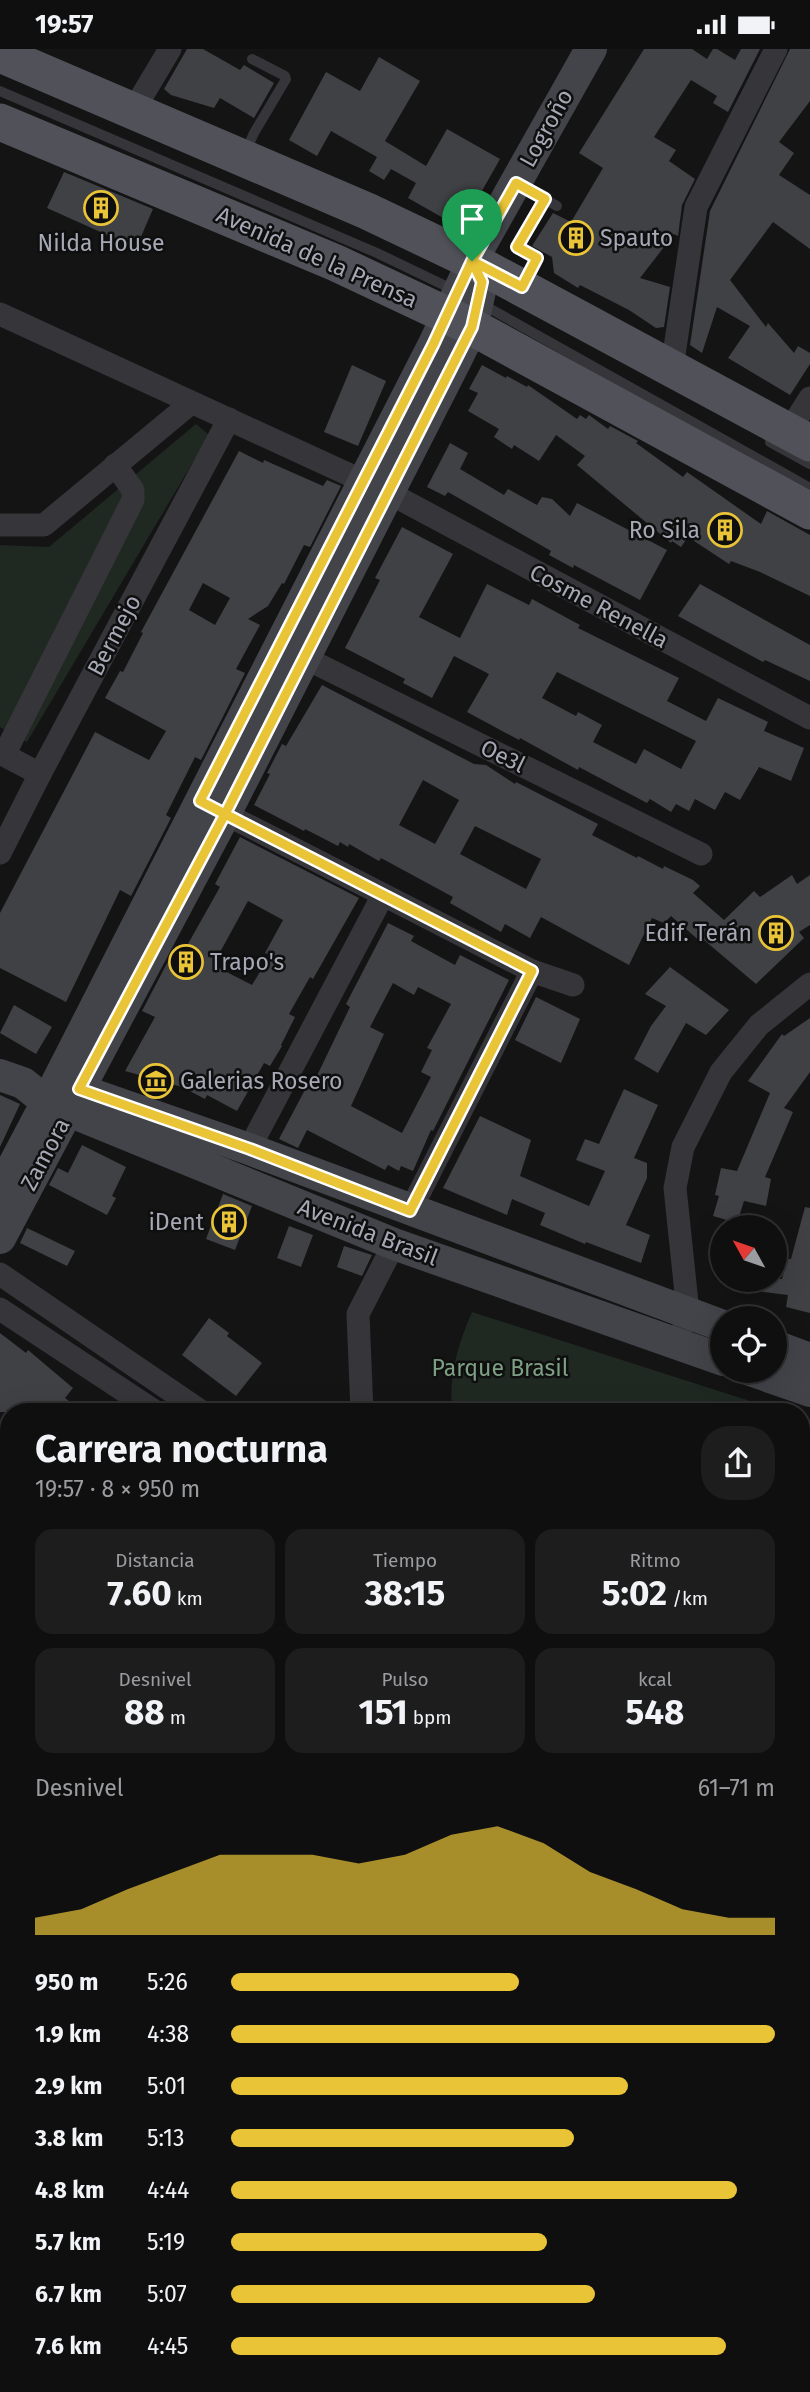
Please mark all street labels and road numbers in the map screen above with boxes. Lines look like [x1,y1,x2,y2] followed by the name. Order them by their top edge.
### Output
[513,84,579,172] street label: Logroño
[212,200,422,314] street label: Avenida de la Prensa
[525,558,673,654] street label: Cosme Renella
[81,590,147,680] street label: Bermejo
[476,733,530,779] street label: Oe3l
[14,1113,76,1195] street label: Zamora
[294,1192,442,1272] street label: Avenida Brasil

